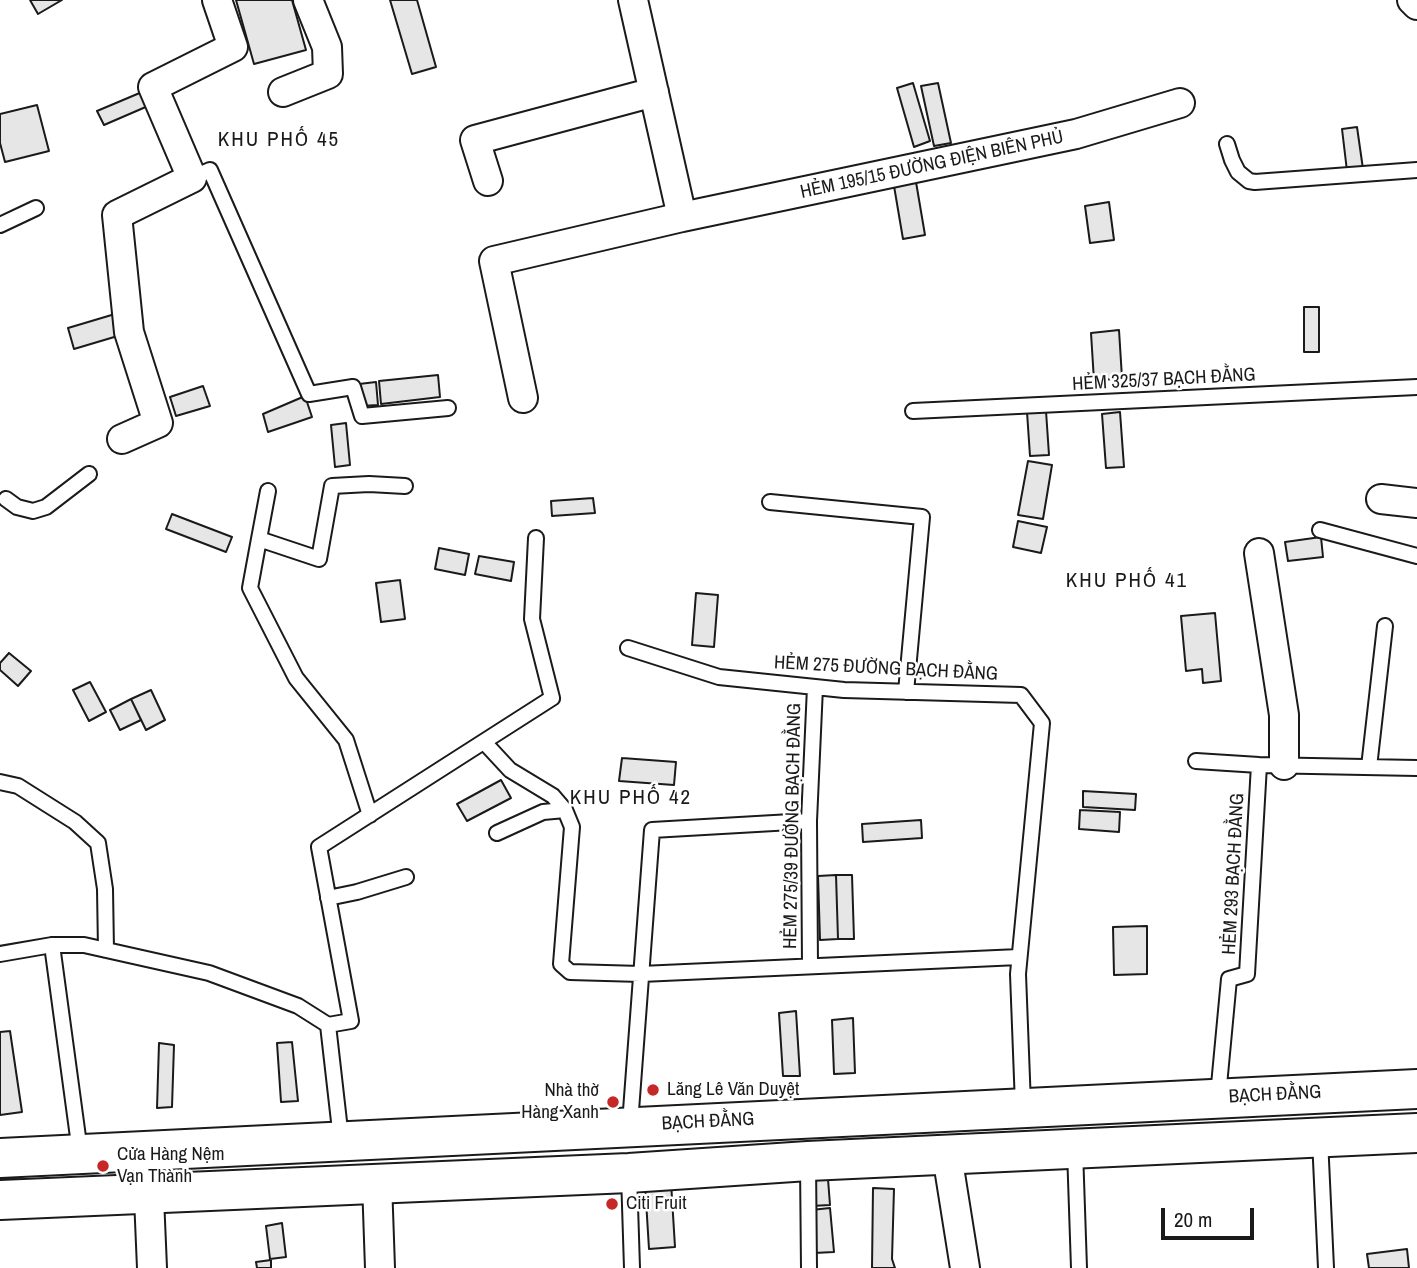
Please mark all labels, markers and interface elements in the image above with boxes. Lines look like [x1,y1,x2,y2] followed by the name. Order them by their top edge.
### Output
[798,126,1066,204] street label: HẺM 195/15 ĐƯỜNG ĐIỆN BIÊN PHỦ
[219,127,339,153] district label: KHU PHỐ 45
[1072,364,1256,396] street label: HẺM 325/37 BẠCH ĐẰNG
[1067,568,1187,594] district label: KHU PHỐ 41
[773,652,999,686] street label: HẺM 275 ĐƯỜNG BẠCH ĐẰNG
[779,703,807,949] street label: HẺM 275/39 ĐƯỜNG BẠCH ĐẰNG
[571,785,691,811] district label: KHU PHỐ 42
[1218,793,1250,955] street label: HẺM 293 BẠCH ĐẰNG
[667,1079,799,1101] place label: Lăng Lê Văn Duyệt
[521,1080,599,1124] place label: Nhà thờ Hàng Xanh
[1228,1081,1322,1109] street label: BẠCH ĐẰNG
[645,1082,661,1098] marker: Lăng Lê Văn Duyệt
[605,1094,621,1110] marker: Nhà thờ Hàng Xanh
[661,1108,755,1136] street label: BẠCH ĐẰNG
[117,1144,224,1188] place label: Cửa Hàng Nệm Vạn Thành
[95,1158,111,1174] marker: Cửa Hàng Nệm Vạn Thành
[626,1193,687,1215] place label: Citi Fruit
[1165,1194,1258,1238] scale bar
[604,1196,620,1212] marker: Citi Fruit
[1174,1205,1212,1234] text: 20 m

